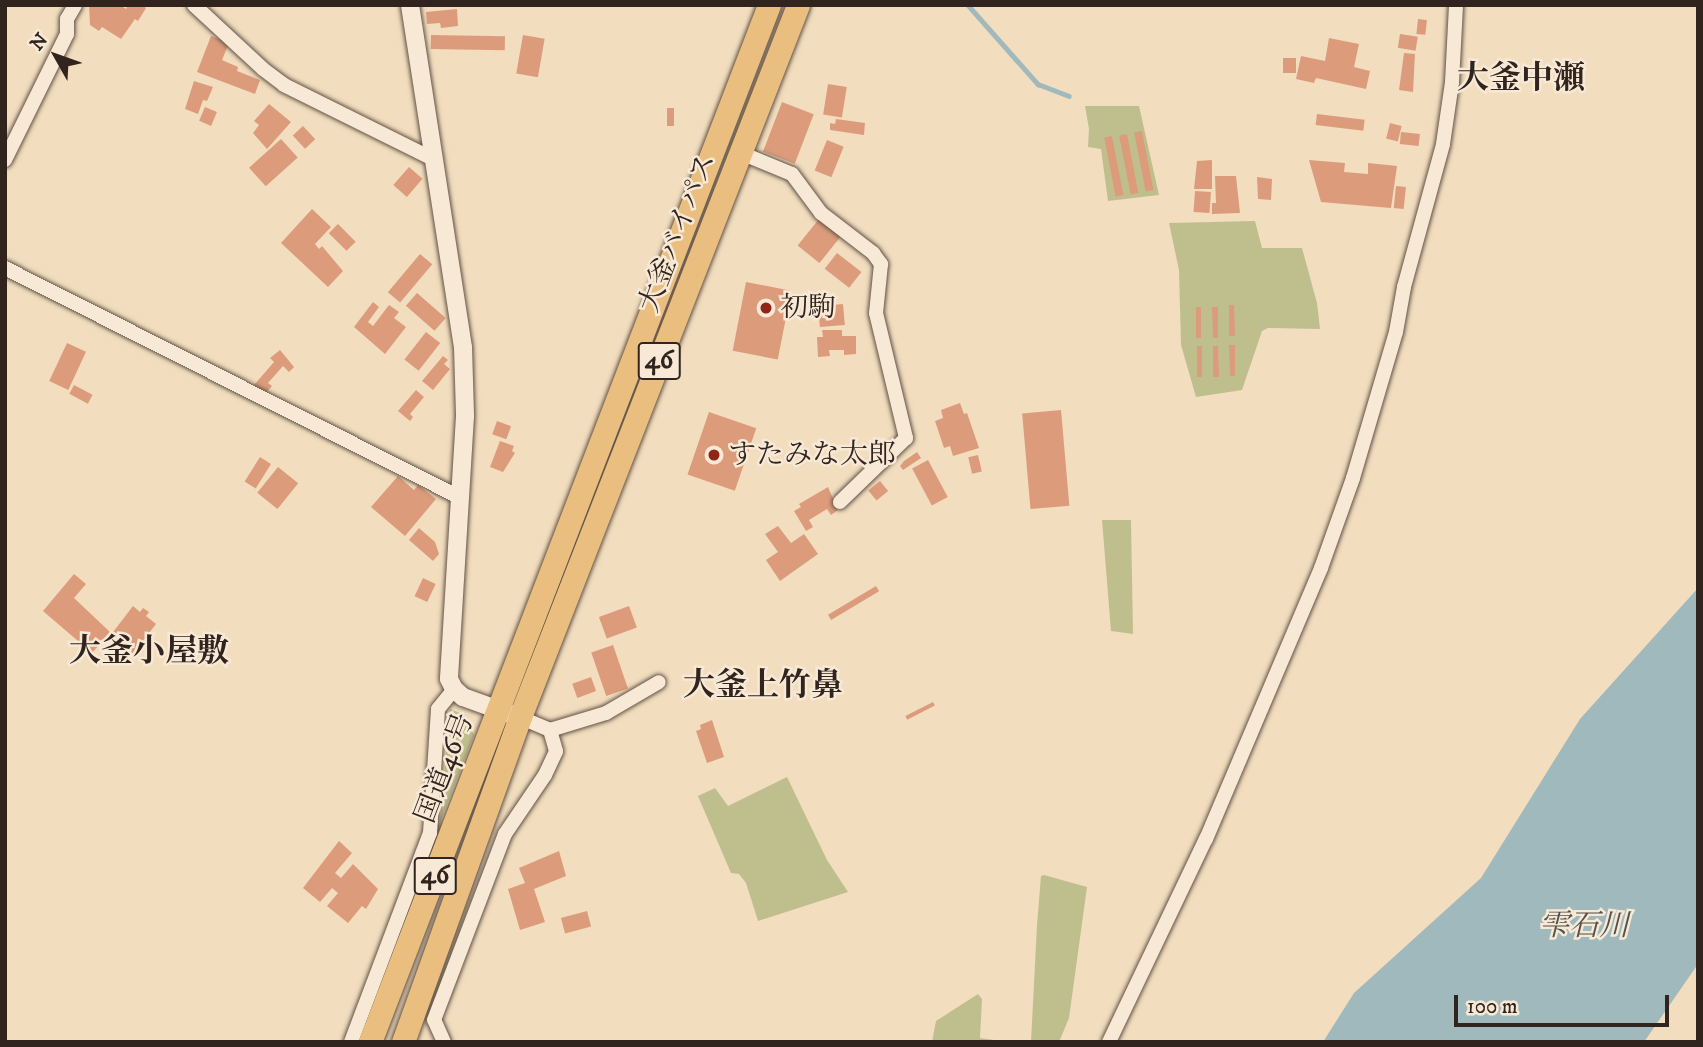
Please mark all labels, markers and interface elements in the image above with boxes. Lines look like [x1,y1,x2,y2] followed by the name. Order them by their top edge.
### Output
[21,21,91,91] north arrow
[26,29,53,56] text: N
[1457,60,1585,98] district label: 大釜中瀬
[632,149,724,317] street label: 大釜バイパス
[780,291,836,325] place label: 初駒
[758,300,774,316] marker: 初駒
[636,338,682,384] road number: 46
[728,438,896,472] place label: すたみな太郎
[706,447,722,463] marker: すたみな太郎
[69,633,229,671] district label: 大釜小屋敷
[683,667,843,705] district label: 大釜上竹鼻
[409,708,481,828] street label: 国道46号
[412,854,458,898] road number: 46
[1539,909,1629,945] water label: 雫石川
[1458,981,1673,1025] scale bar
[1467,994,1518,1020] text: 100 m

